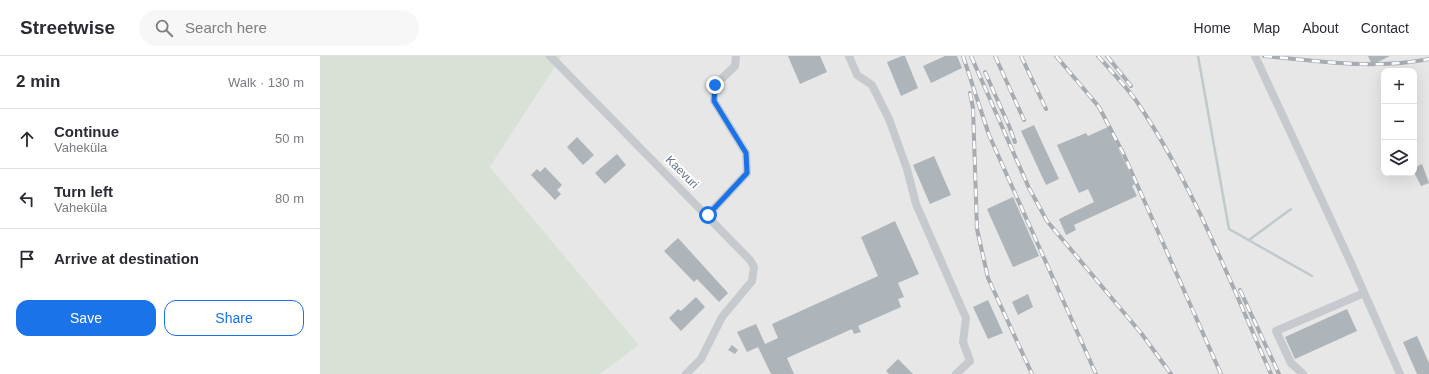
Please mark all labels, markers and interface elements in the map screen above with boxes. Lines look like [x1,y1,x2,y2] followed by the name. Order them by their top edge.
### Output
[139,10,419,46] search box
[20,17,115,38] text: Streetwise
[153,17,175,39] icon: search
[185,19,267,36] text: Search here
[1194,20,1231,36] text: Home
[1253,20,1280,36] text: Map
[1302,20,1339,36] text: About
[1361,20,1409,36] text: Contact
[1381,68,1417,176] map controls
[1381,68,1417,104] button: +
[16,72,60,91] text: 2 min
[228,75,304,90] text: Walk · 130 m
[706,76,724,94] route end
[1381,104,1417,140] button: −
[54,123,119,140] text: Continue
[16,128,38,150] icon: ahead
[275,131,304,146] text: 50 m
[54,140,107,155] text: Vaheküla
[1381,140,1417,176] button: layers
[663,153,701,191] street label: Kaevuri
[54,183,113,200] text: Turn left
[16,188,38,210] icon: left
[275,191,304,206] text: 80 m
[54,200,107,215] text: Vaheküla
[699,206,717,224] route start
[16,248,38,270] icon: arrive
[54,250,199,267] text: Arrive at destination
[16,300,156,336] button: Save
[164,300,304,336] button: Share

